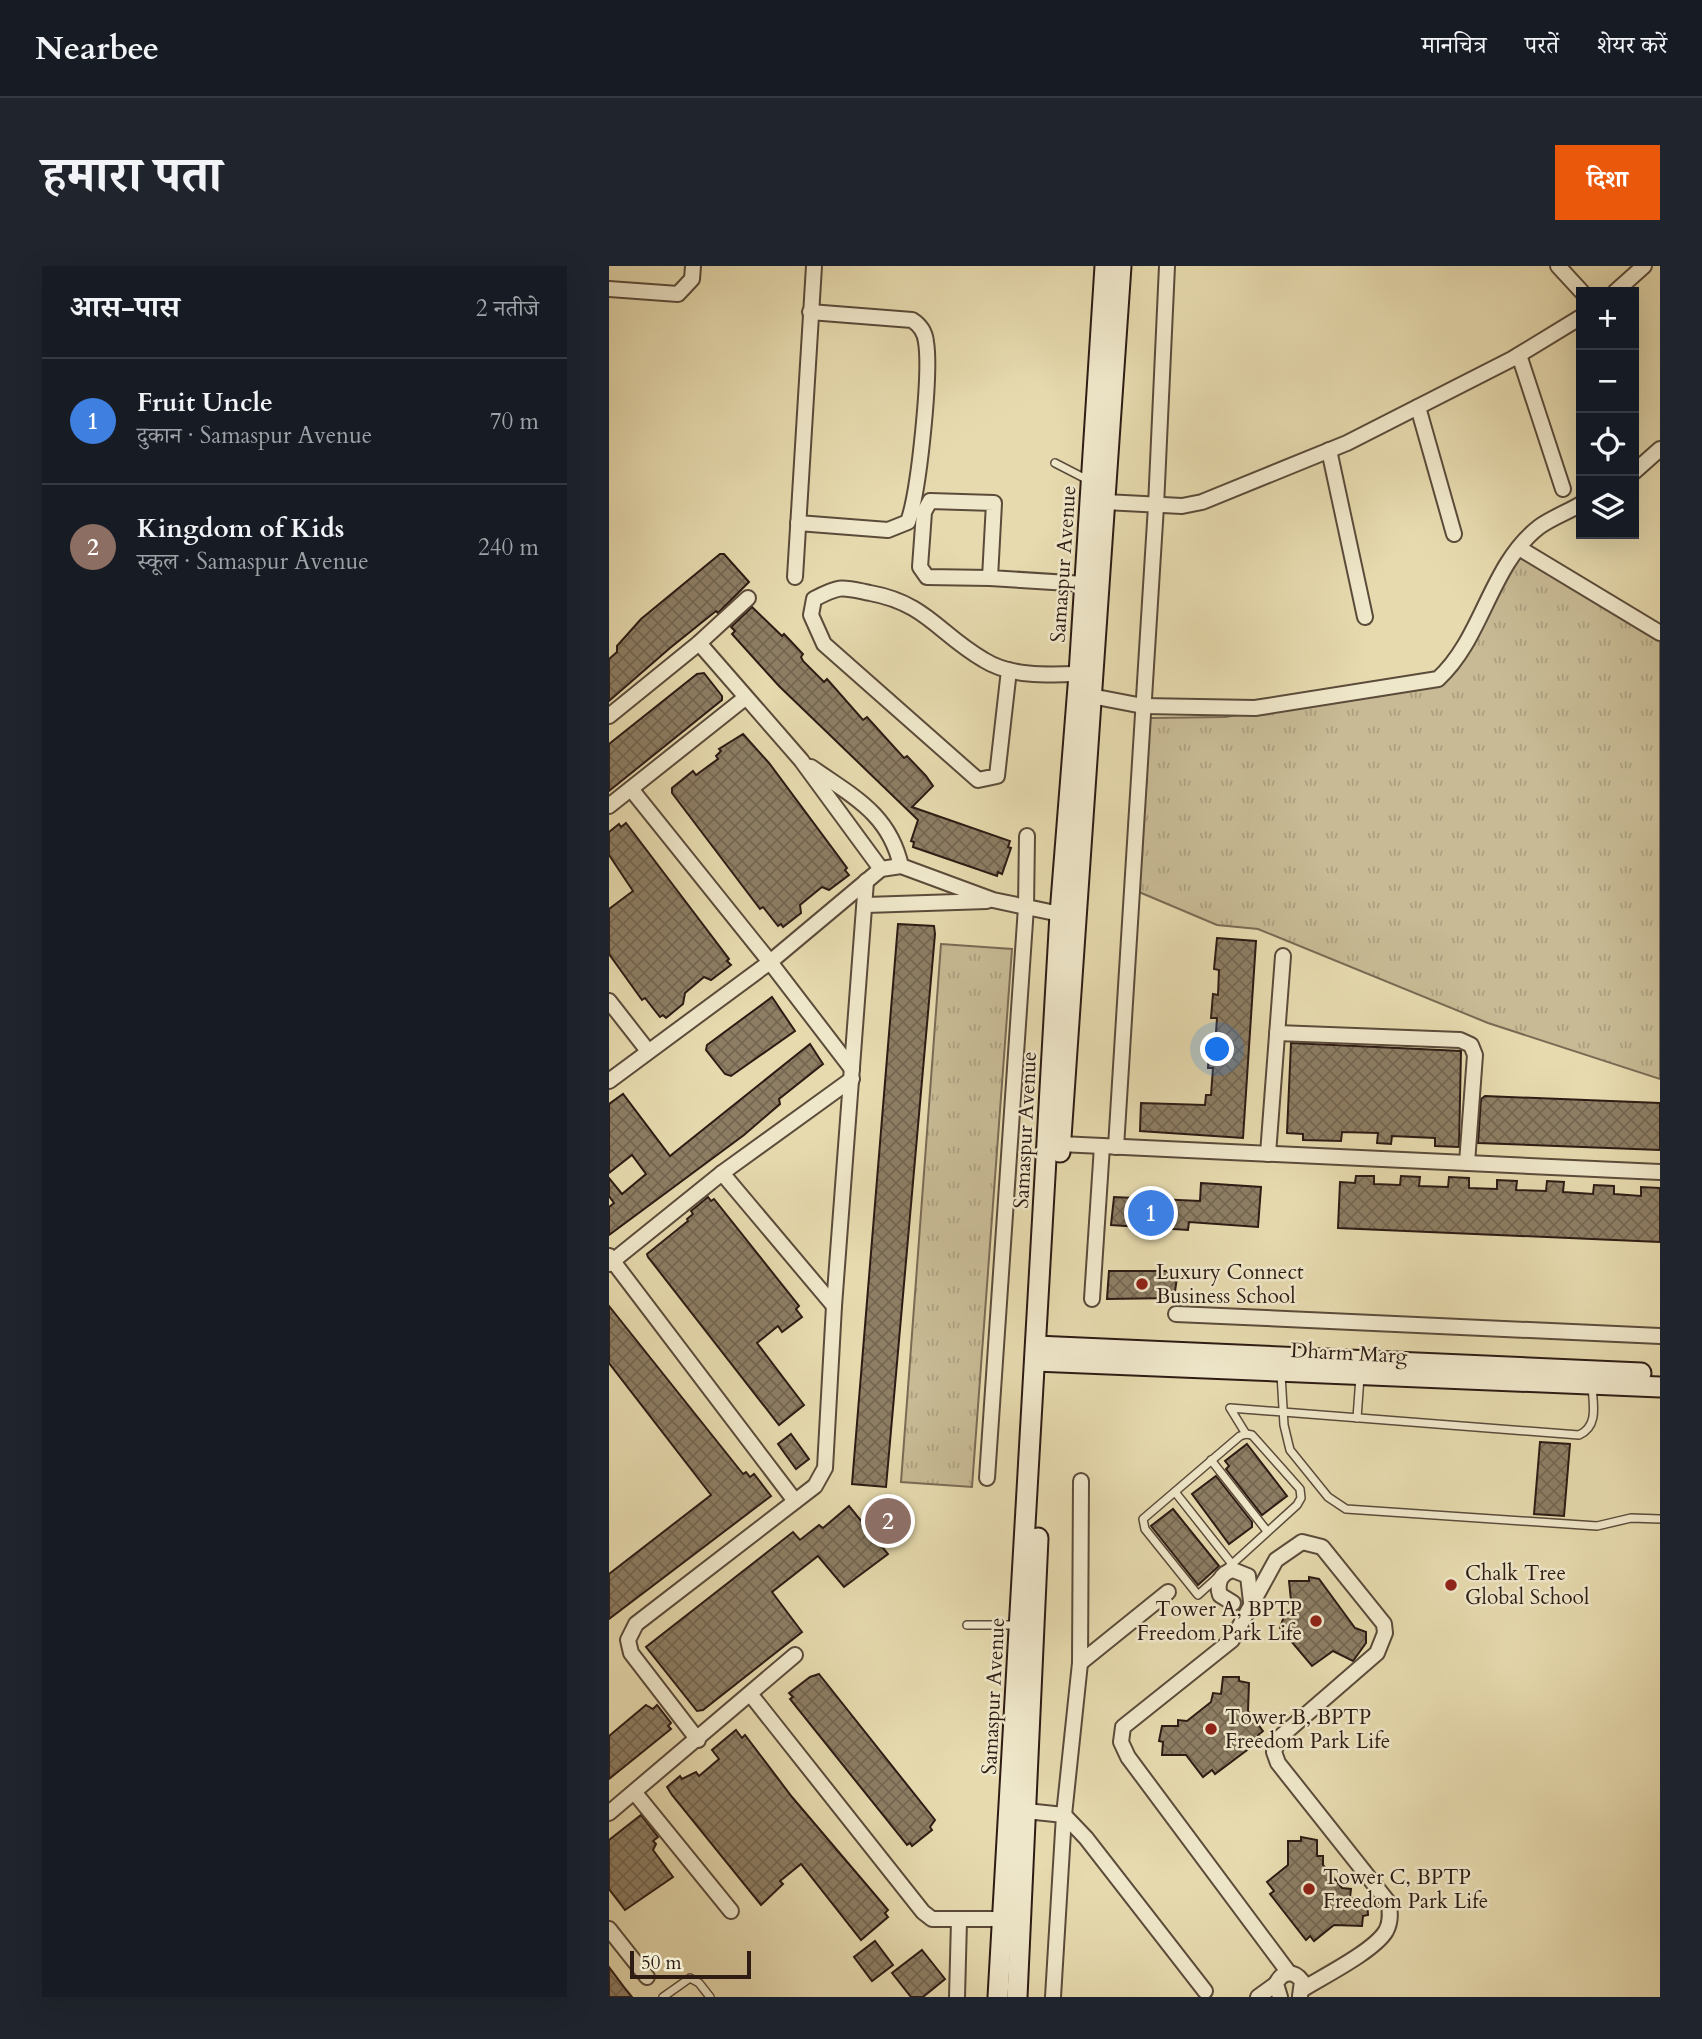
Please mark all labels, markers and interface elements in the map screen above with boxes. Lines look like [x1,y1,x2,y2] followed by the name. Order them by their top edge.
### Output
[35,26,159,71] text: Nearbee
[1422,29,1487,62] text: मानचित्र
[1525,29,1559,62] text: परतें
[1597,29,1667,62] text: शेयर करें
[42,142,222,209] text: हमारा पता
[1555,145,1660,220] button: दिशा
[70,287,180,328] text: आस-पास
[1576,287,1639,539] map controls
[1576,287,1639,350] button: +
[476,293,539,324] text: 2 नतीजे
[1576,350,1639,413] button: −
[137,385,273,420] text: Fruit Uncle
[87,406,99,437] text: 1
[490,406,539,437] text: 70 m
[1576,413,1639,476] button: locate
[137,420,372,451] text: दुकान · Samaspur Avenue
[1576,476,1639,539] button: layers
[1044,484,1083,644] street label: Samaspur Avenue
[137,511,344,546] text: Kingdom of Kids
[87,532,99,563] text: 2
[478,532,539,563] text: 240 m
[137,546,369,577] text: स्कूल · Samaspur Avenue
[1200,1032,1234,1066] your location
[1007,1051,1044,1209] street label: Samaspur Avenue
[1128,1187,1174,1239] pin: 1
[1156,1258,1304,1311] place label: Luxury Connect Business School
[1134,1276,1150,1292] marker: Luxury Connect Business School
[1290,1336,1408,1371] street label: Dharm Marg
[865,1495,911,1547] pin: 2
[1465,1559,1589,1612] place label: Chalk Tree Global School
[1443,1577,1459,1593] marker: Chalk Tree Global School
[1137,1595,1302,1648] place label: Tower A, BPTP Freedom Park Life
[1308,1613,1324,1629] marker: Tower A, BPTP Freedom Park Life
[975,1617,1012,1775] street label: Samaspur Avenue
[1225,1703,1390,1756] place label: Tower B, BPTP Freedom Park Life
[1203,1721,1219,1737] marker: Tower B, BPTP Freedom Park Life
[1323,1863,1488,1916] place label: Tower C, BPTP Freedom Park Life
[1301,1881,1317,1897] marker: Tower C, BPTP Freedom Park Life
[630,1948,751,1980] scale bar
[641,1950,682,1976] text: 50 m

